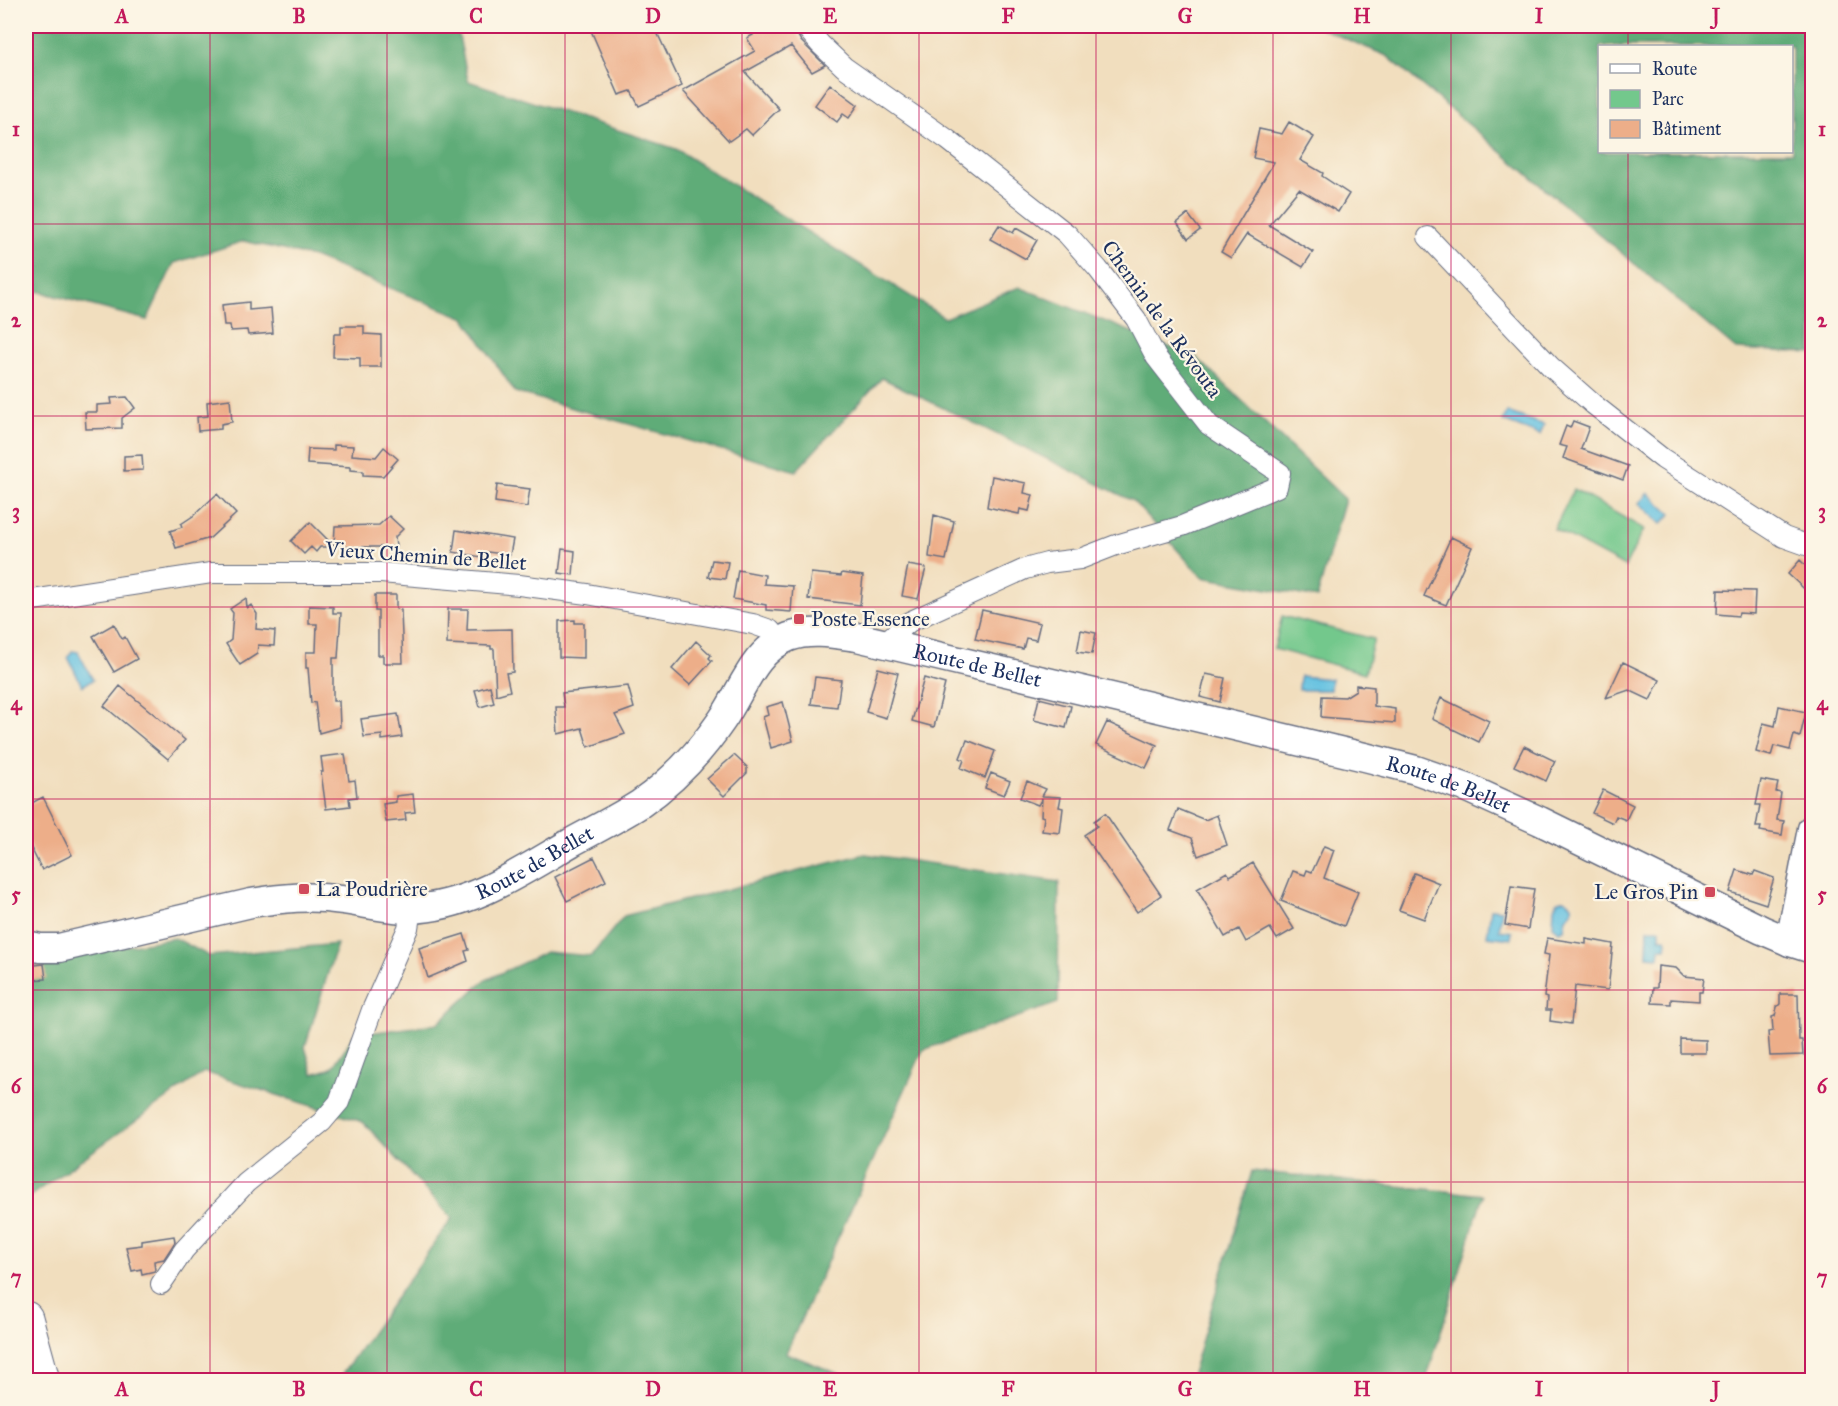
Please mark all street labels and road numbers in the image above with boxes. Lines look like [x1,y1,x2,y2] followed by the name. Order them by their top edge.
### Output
[1096,235,1228,403] street label: Chemin de la Révouta
[323,536,528,576] street label: Vieux Chemin de Bellet
[911,638,1045,693] street label: Route de Bellet
[1383,750,1515,819] street label: Route de Bellet
[472,820,598,906] street label: Route de Bellet

